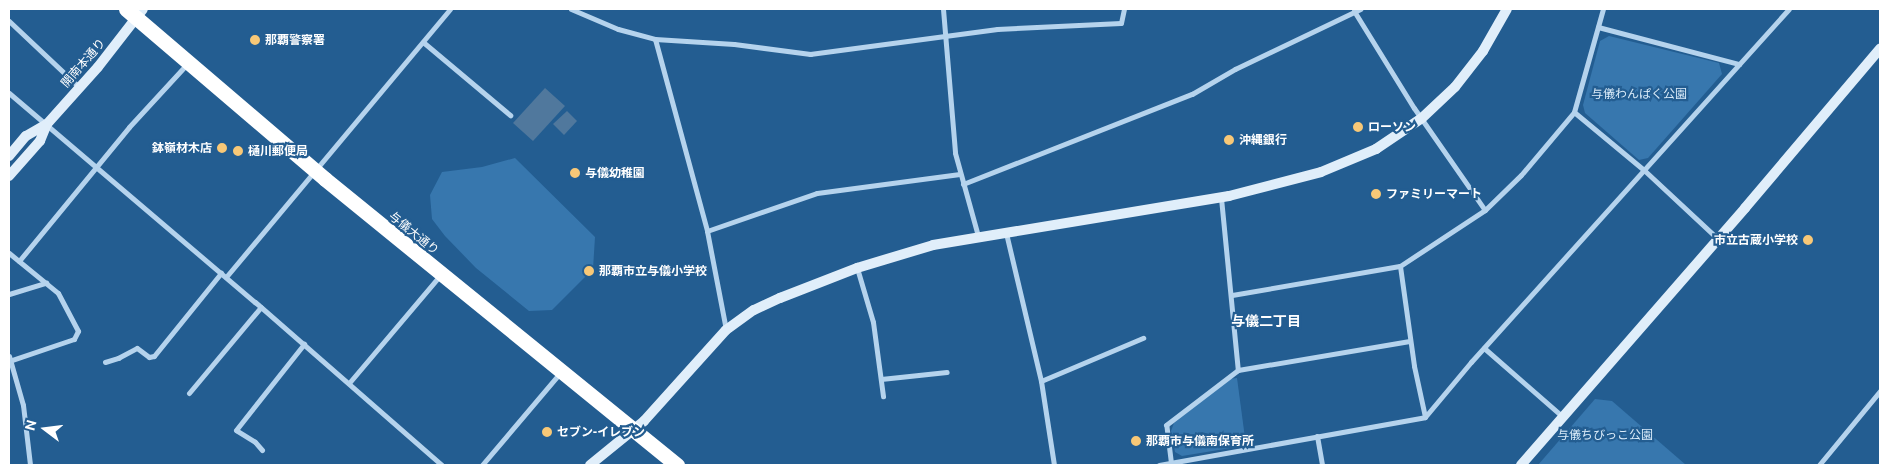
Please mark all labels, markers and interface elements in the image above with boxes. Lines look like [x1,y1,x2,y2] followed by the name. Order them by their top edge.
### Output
[265,33,325,47] place label: 那覇警察署
[249,34,261,46] marker: 那覇警察署
[58,36,108,90] street label: 開南本通り
[1591,87,1687,101] park label: 与儀わんぱく公園
[1368,120,1416,134] place label: ローソン
[1352,121,1364,133] marker: ローソン
[1239,133,1287,147] place label: 沖縄銀行
[1223,134,1235,146] marker: 沖縄銀行
[152,141,212,155] place label: 鉢嶺材木店
[216,142,228,154] marker: 鉢嶺材木店
[248,144,308,158] place label: 樋川郵便局
[232,145,244,157] marker: 樋川郵便局
[585,166,645,180] place label: 与儀幼稚園
[569,167,581,179] marker: 与儀幼稚園
[1386,187,1482,201] place label: ファミリーマート
[1370,188,1382,200] marker: ファミリーマート
[386,209,442,257] street label: 与儀大通り
[1714,233,1798,247] place label: 市立古蔵小学校
[1802,234,1814,246] marker: 市立古蔵小学校
[599,264,707,278] place label: 那覇市立与儀小学校
[583,265,595,277] marker: 那覇市立与儀小学校
[1231,313,1301,329] district label: 与儀二丁目
[20,404,70,454] north arrow
[21,418,40,432] text: N
[557,425,645,439] place label: セブン-イレブン
[541,426,553,438] marker: セブン-イレブン
[1557,428,1653,442] park label: 与儀ちびっこ公園
[1146,434,1254,448] place label: 那覇市与儀南保育所
[1130,435,1142,447] marker: 那覇市与儀南保育所

